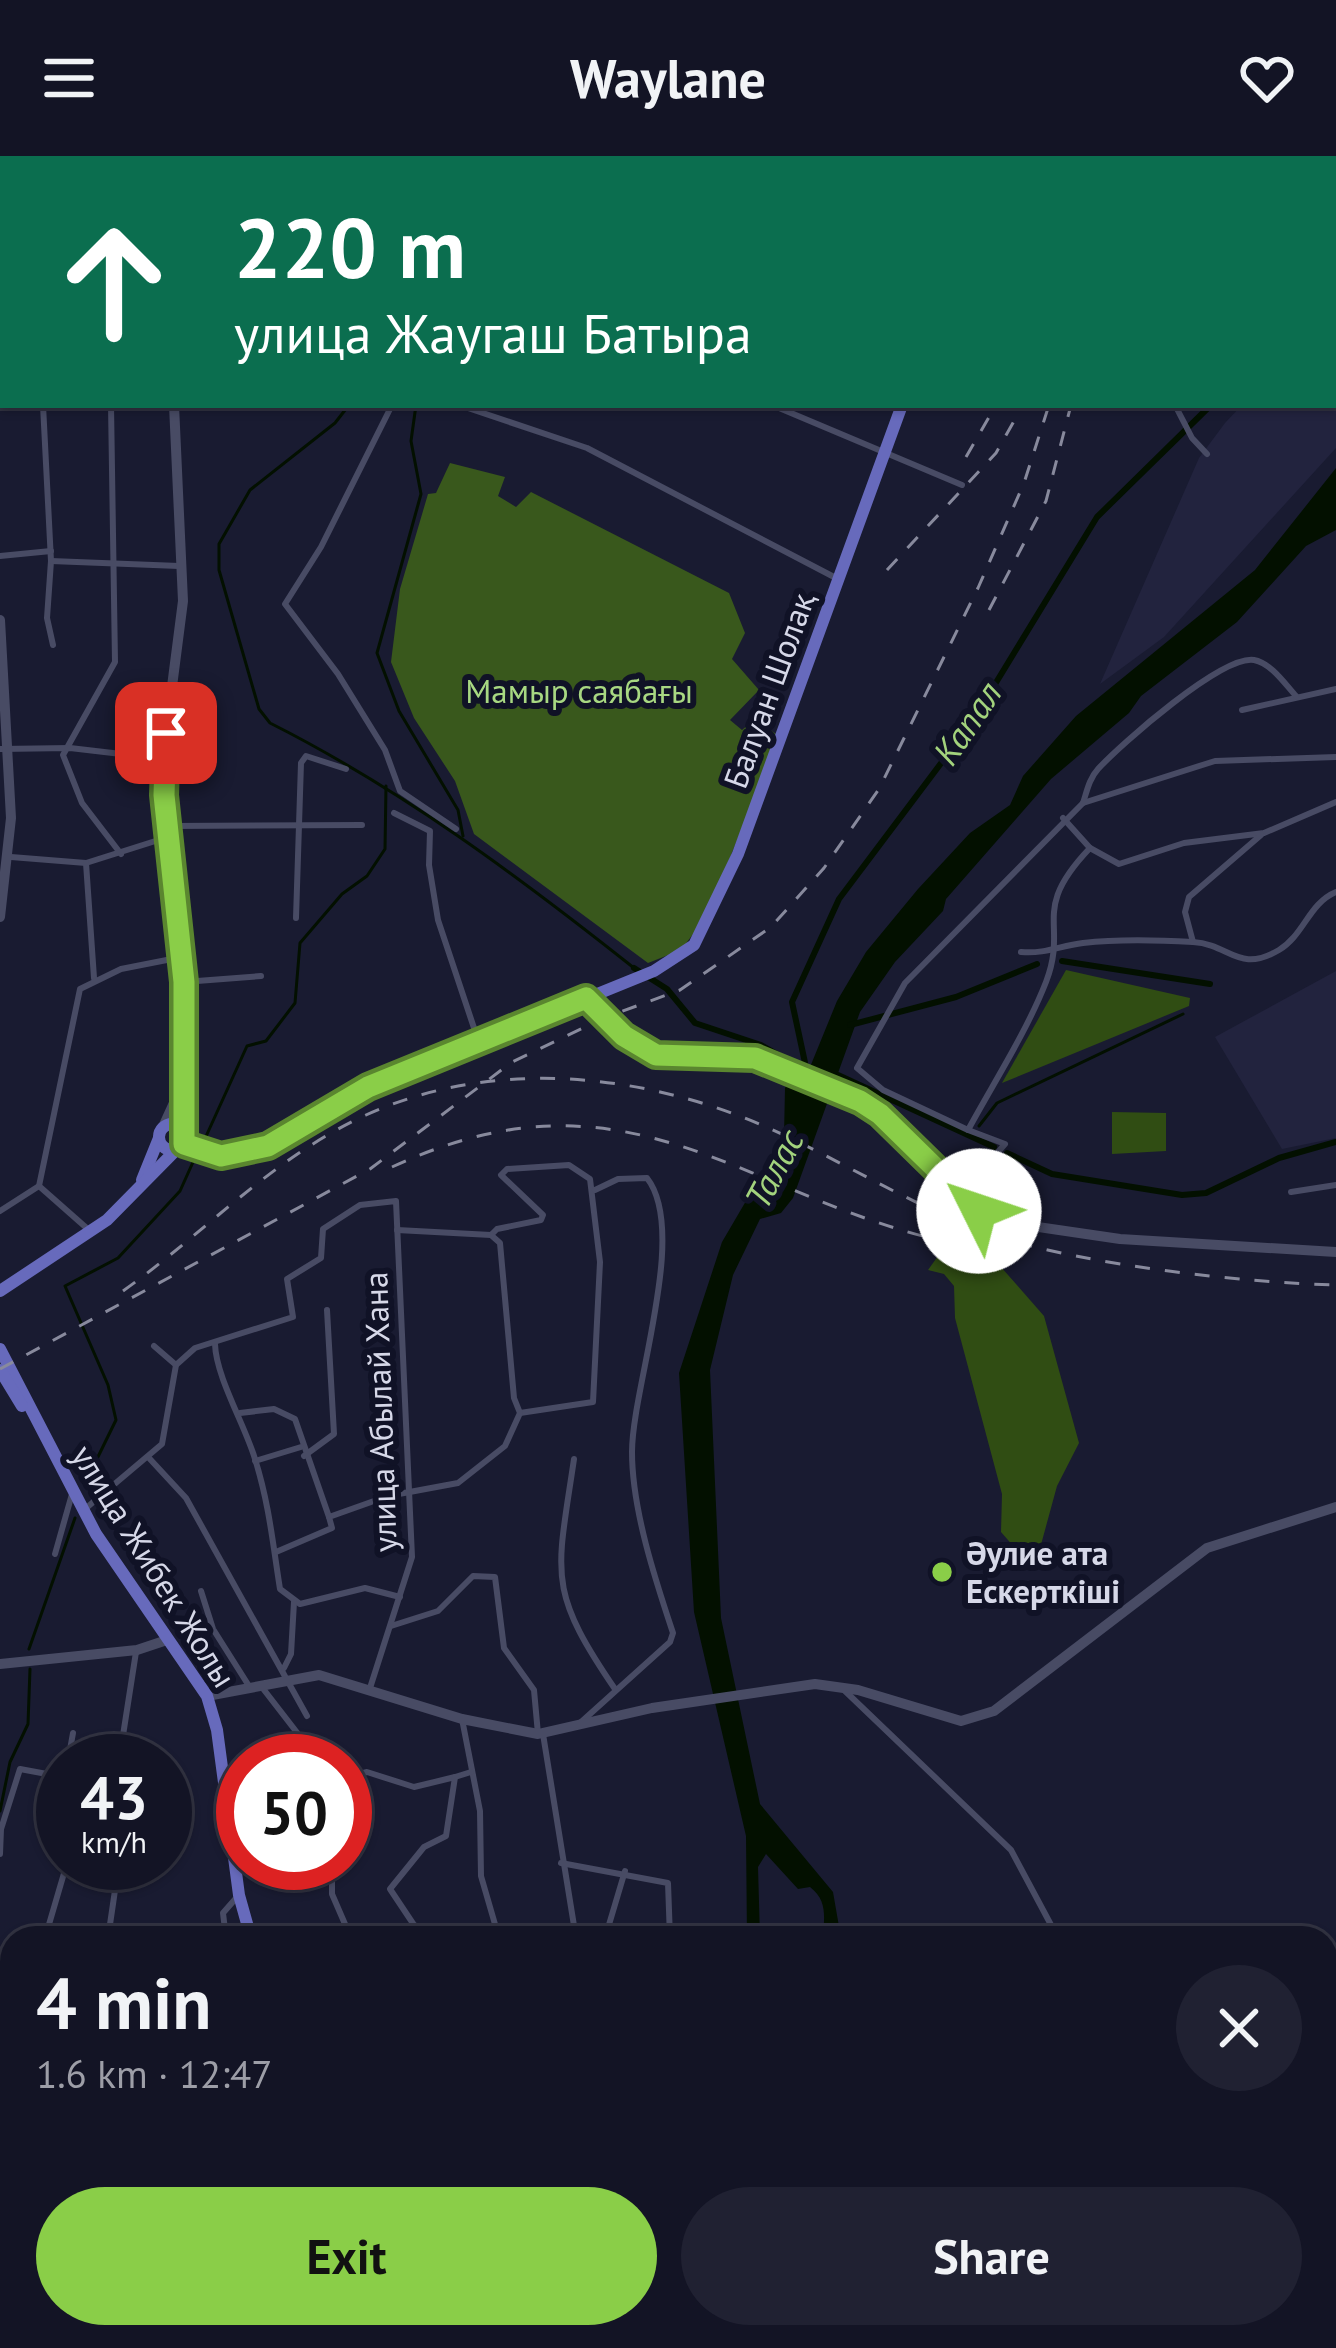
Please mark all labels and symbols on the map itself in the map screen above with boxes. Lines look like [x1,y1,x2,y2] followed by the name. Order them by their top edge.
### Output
[713,586,824,794] street label: Балуан Шолақ
[465,669,693,712] park label: Мамыр саябағы
[922,671,1012,774] water label: Капал
[115,682,217,784] pin
[733,1120,814,1216] water label: Талас
[916,1148,1042,1274] position arrow
[353,1271,406,1553] street label: улица Абылай Хана
[63,1437,246,1695] street label: улица Жибек Жолы
[966,1531,1120,1612] place label: Әулие ата Ескерткіші
[929,1559,955,1585] marker: Әулие ата Ескерткіші
[216,1734,372,1890] speed limit sign: 50

